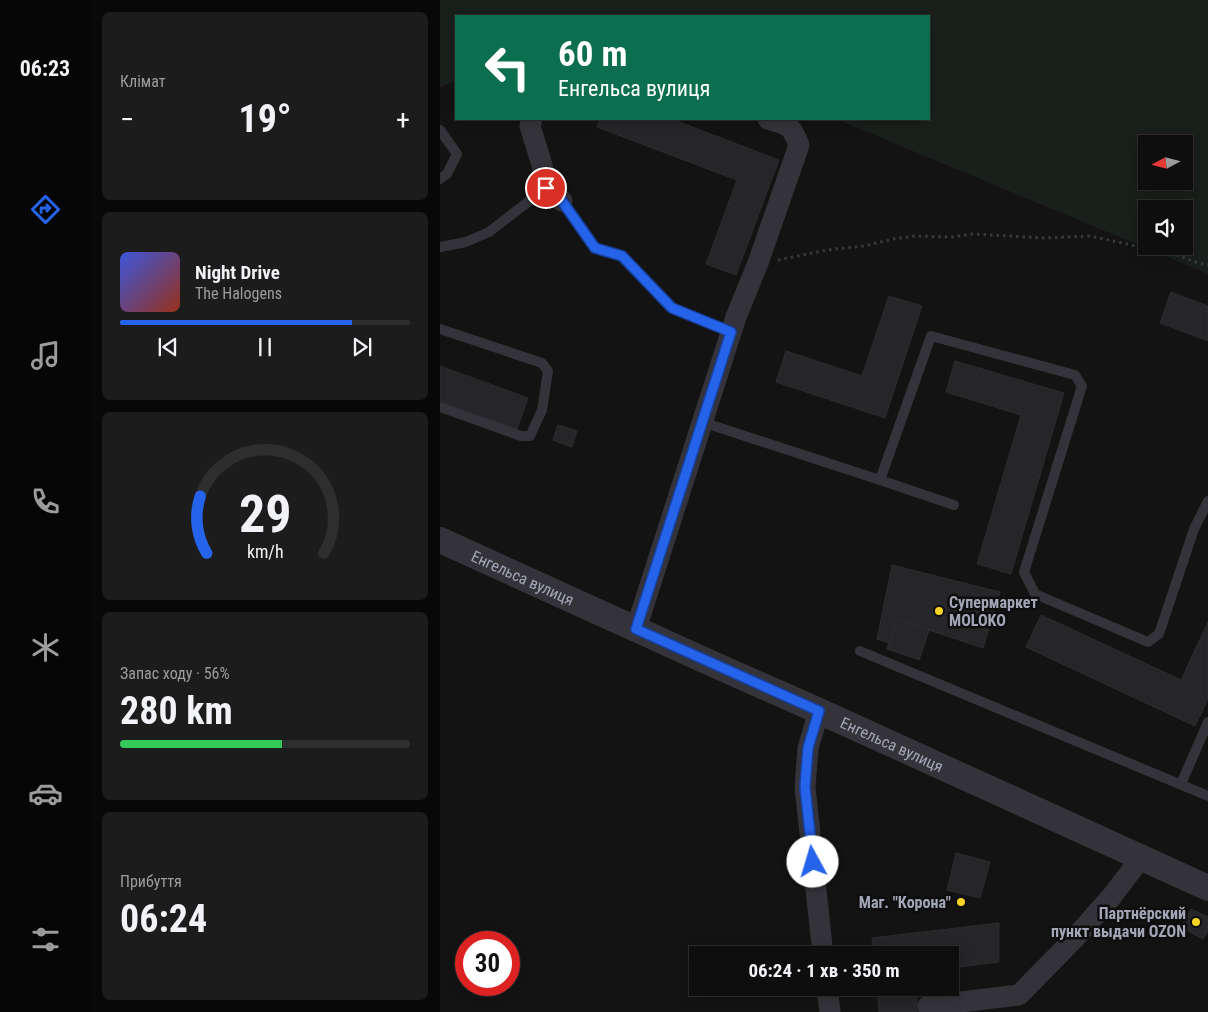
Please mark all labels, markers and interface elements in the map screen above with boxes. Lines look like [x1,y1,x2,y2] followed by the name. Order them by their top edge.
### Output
[558,34,627,75] text: 60 m
[475,35,540,100] icon: left
[20,56,70,81] text: 06:23
[120,72,165,91] text: Клімат
[558,76,710,101] text: Енгельса вулиця
[238,97,292,141] text: 19°
[120,103,134,136] text: −
[396,103,410,136] text: +
[1138,135,1192,190] north arrow
[1138,135,1193,255] map controls
[525,167,567,209] pin
[532,174,560,202] icon: arrive
[28,192,63,227] icon: directions
[1138,200,1193,255] button: sound
[195,261,280,284] text: Night Drive
[195,284,282,303] text: The Halogens
[154,333,182,361] icon: previous
[251,333,279,361] icon: pause
[348,333,376,361] icon: next
[28,338,63,373] icon: music
[28,484,63,519] icon: phone
[239,484,291,545] text: 29
[247,541,283,562] text: km/h
[468,546,577,609] street label: Енгельса вулиця
[949,593,1038,630] place label: Супермаркет MOLOKO
[933,605,945,617] marker: Супермаркет MOLOKO
[28,630,63,665] icon: climate
[120,664,230,683] text: Запас ходу · 56%
[120,689,233,733] text: 280 km
[838,713,946,776] street label: Енгельса вулиця
[28,776,63,811] icon: car
[786,835,838,887] position arrow
[120,872,182,891] text: Прибуття
[859,893,951,912] place label: Маг. "Корона"
[955,896,967,908] marker: Маг. "Корона"
[120,897,207,941] text: 06:24
[1051,904,1186,941] place label: Партнёрский пункт выдачи OZON
[1190,916,1202,928] marker: Партнёрский пункт выдачи OZON
[28,922,63,957] icon: filters
[455,931,520,996] speed limit sign: 30
[748,959,900,982] text: 06:24 · 1 хв · 350 m

